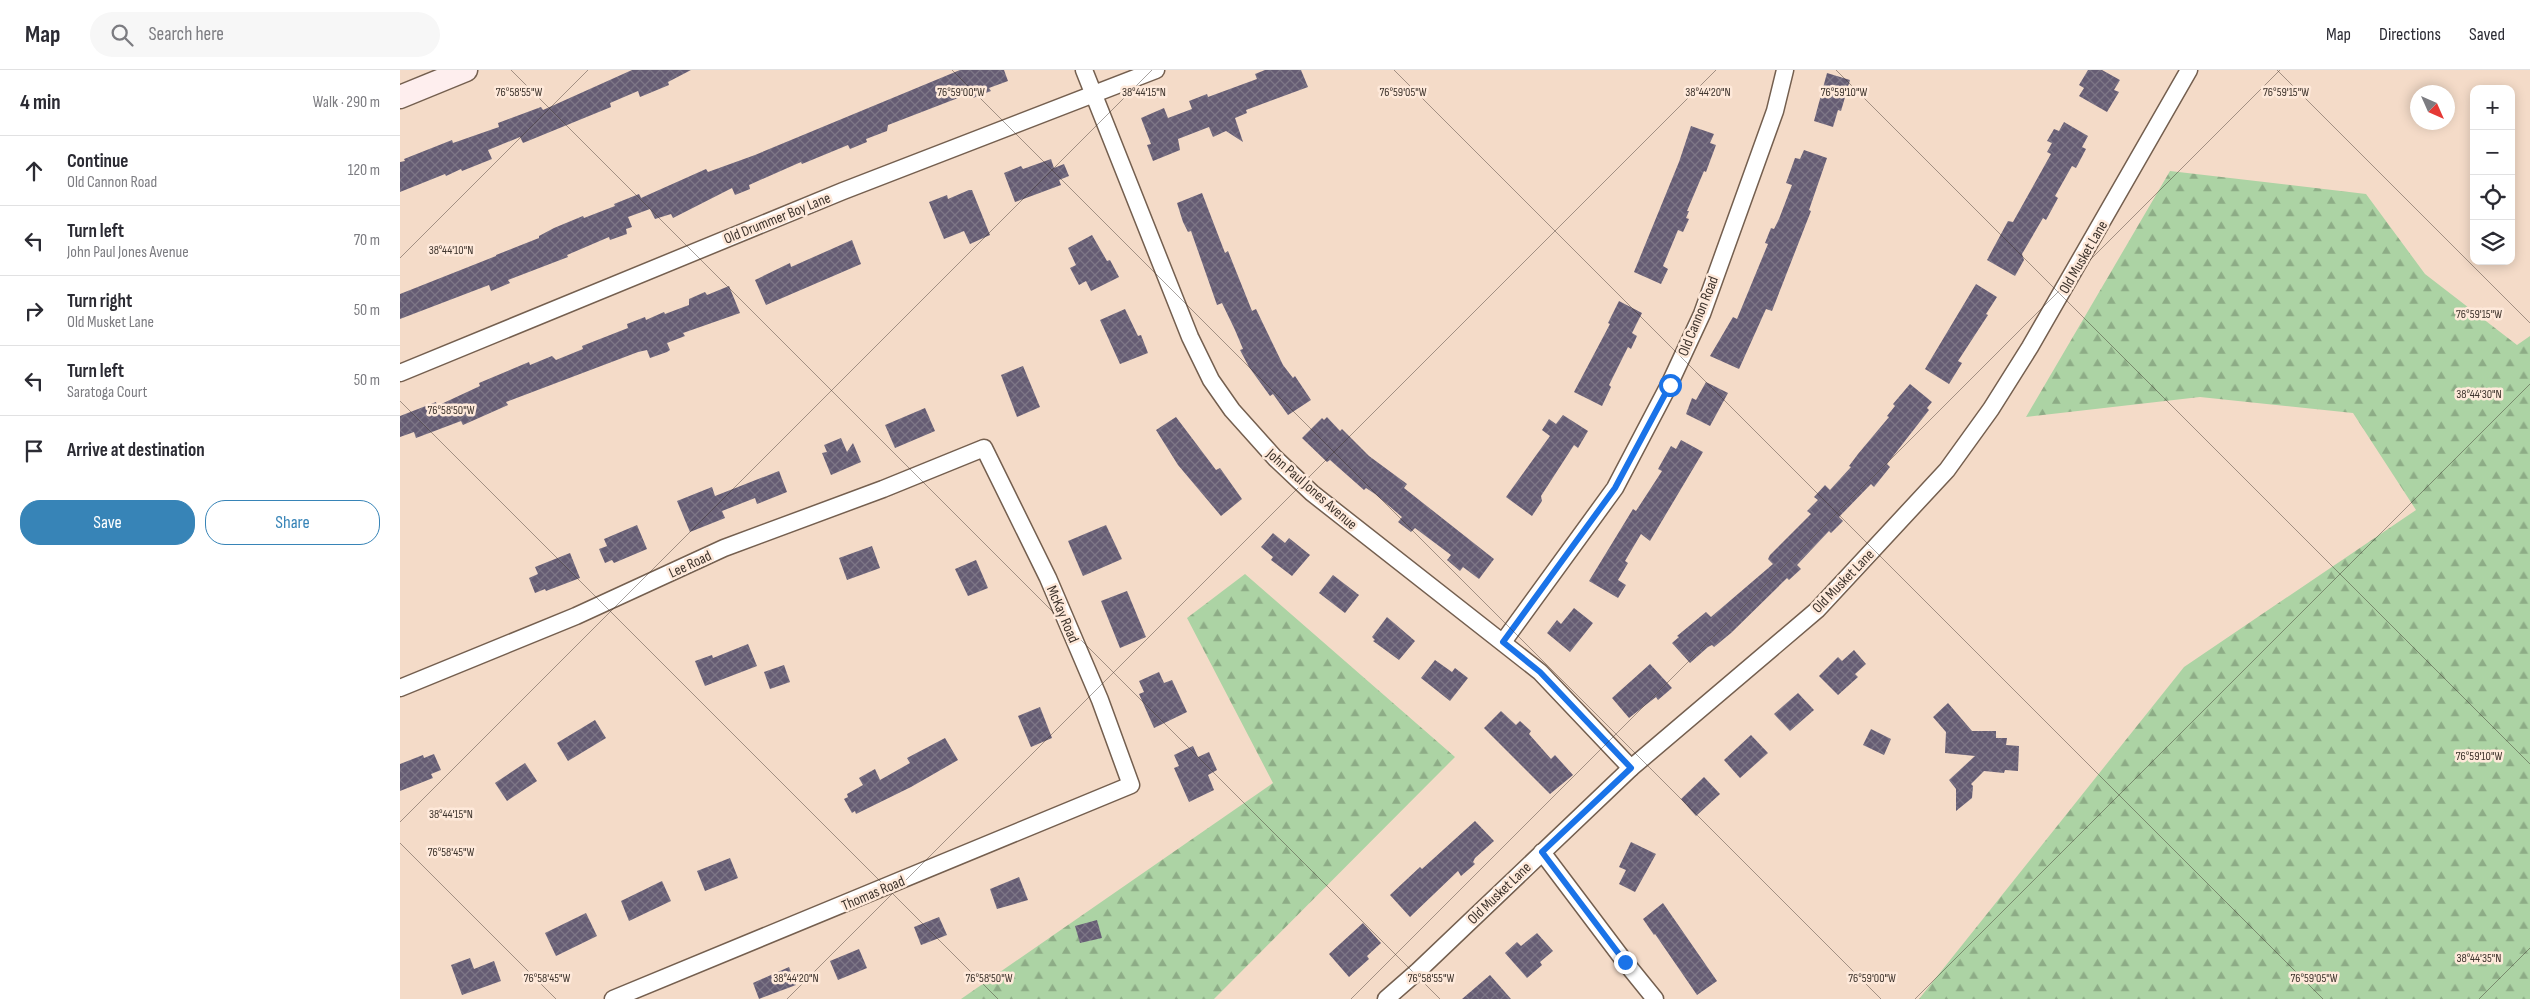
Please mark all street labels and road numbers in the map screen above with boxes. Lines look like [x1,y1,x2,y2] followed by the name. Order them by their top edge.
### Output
[721,188,833,249] street label: Old Drummer Boy Lane
[2055,217,2112,297] street label: Old Musket Lane
[1674,273,1723,359] street label: Old Cannon Road
[1262,444,1361,534] street label: John Paul Jones Avenue
[1808,545,1879,617] street label: Old Musket Lane
[666,546,715,583] street label: Lee Road
[1042,583,1083,646] street label: McKay Road
[1463,858,1535,929] street label: Old Musket Lane
[839,872,908,915] street label: Thomas Road

